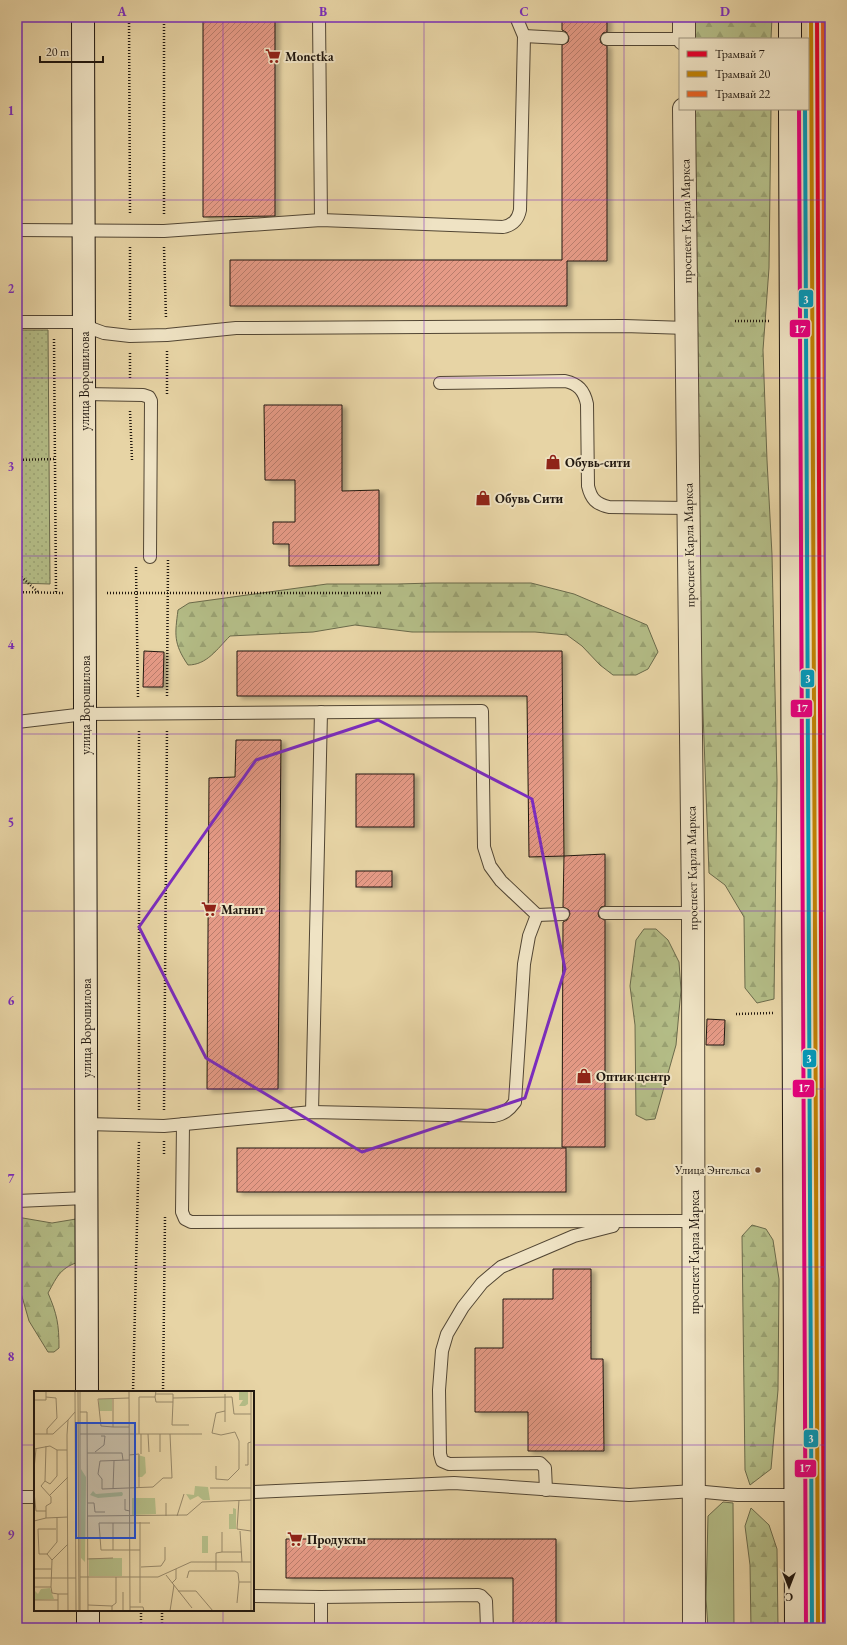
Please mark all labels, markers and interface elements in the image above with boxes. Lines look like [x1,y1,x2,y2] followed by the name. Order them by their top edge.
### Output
[116,3,127,20] text: A
[319,3,327,20] text: B
[519,3,529,20] text: C
[720,3,730,20] text: D
[40,38,103,64] scale bar
[679,38,809,110] legend
[46,44,70,60] text: 20 m
[715,46,765,62] text: Трамвай 7
[264,47,282,65] supermarket icon: Monetka
[285,48,334,65] place label: Monetka
[715,66,770,82] text: Трамвай 20
[715,86,770,102] text: Трамвай 22
[8,102,15,119] text: 1
[676,158,696,283] street label: проспект Карла Маркса
[8,280,15,297] text: 2
[798,289,814,308] line badge: 3
[803,292,809,306] text: 3
[789,319,811,338] line badge: 17
[794,322,806,336] text: 17
[76,330,93,431] street label: улица Ворошилова
[544,453,562,471] shop icon: Обувь-сити
[565,454,631,471] place label: Обувь-сити
[8,458,15,475] text: 3
[679,482,699,607] street label: проспект Карла Маркса
[474,489,492,507] shop icon: Обувь Сити
[495,490,564,507] place label: Обувь Сити
[8,636,15,653] text: 4
[77,654,94,755] street label: улица Ворошилова
[800,669,815,688] line badge: 3
[805,671,811,685] text: 3
[790,699,813,718] line badge: 17
[796,701,808,715] text: 17
[682,805,702,930] street label: проспект Карла Маркса
[8,814,14,831] text: 5
[200,900,218,918] supermarket icon: Магнит
[221,901,265,918] place label: Магнит
[78,977,95,1078] street label: улица Ворошилова
[8,992,15,1009] text: 6
[802,1049,817,1068] line badge: 3
[806,1051,812,1065] text: 3
[575,1067,593,1085] shop icon: Оптик центр
[596,1068,671,1085] place label: Оптик центр
[792,1079,815,1098] line badge: 17
[798,1081,810,1095] text: 17
[674,1162,750,1178] place label: Улица Энгельса
[753,1165,763,1175] marker: Улица Энгельса
[8,1170,15,1187] text: 7
[686,1189,703,1314] street label: проспект Карла Маркса
[8,1348,15,1365] text: 8
[34,1391,254,1611] inset map
[803,1429,819,1448] line badge: 3
[808,1431,814,1445] text: 3
[794,1459,817,1478] line badge: 17
[799,1461,811,1475] text: 17
[8,1526,15,1543] text: 9
[286,1530,304,1548] supermarket icon: Продукты
[307,1531,367,1548] place label: Продукты
[769,1567,809,1607] north arrow
[785,1590,793,1604] text: С

